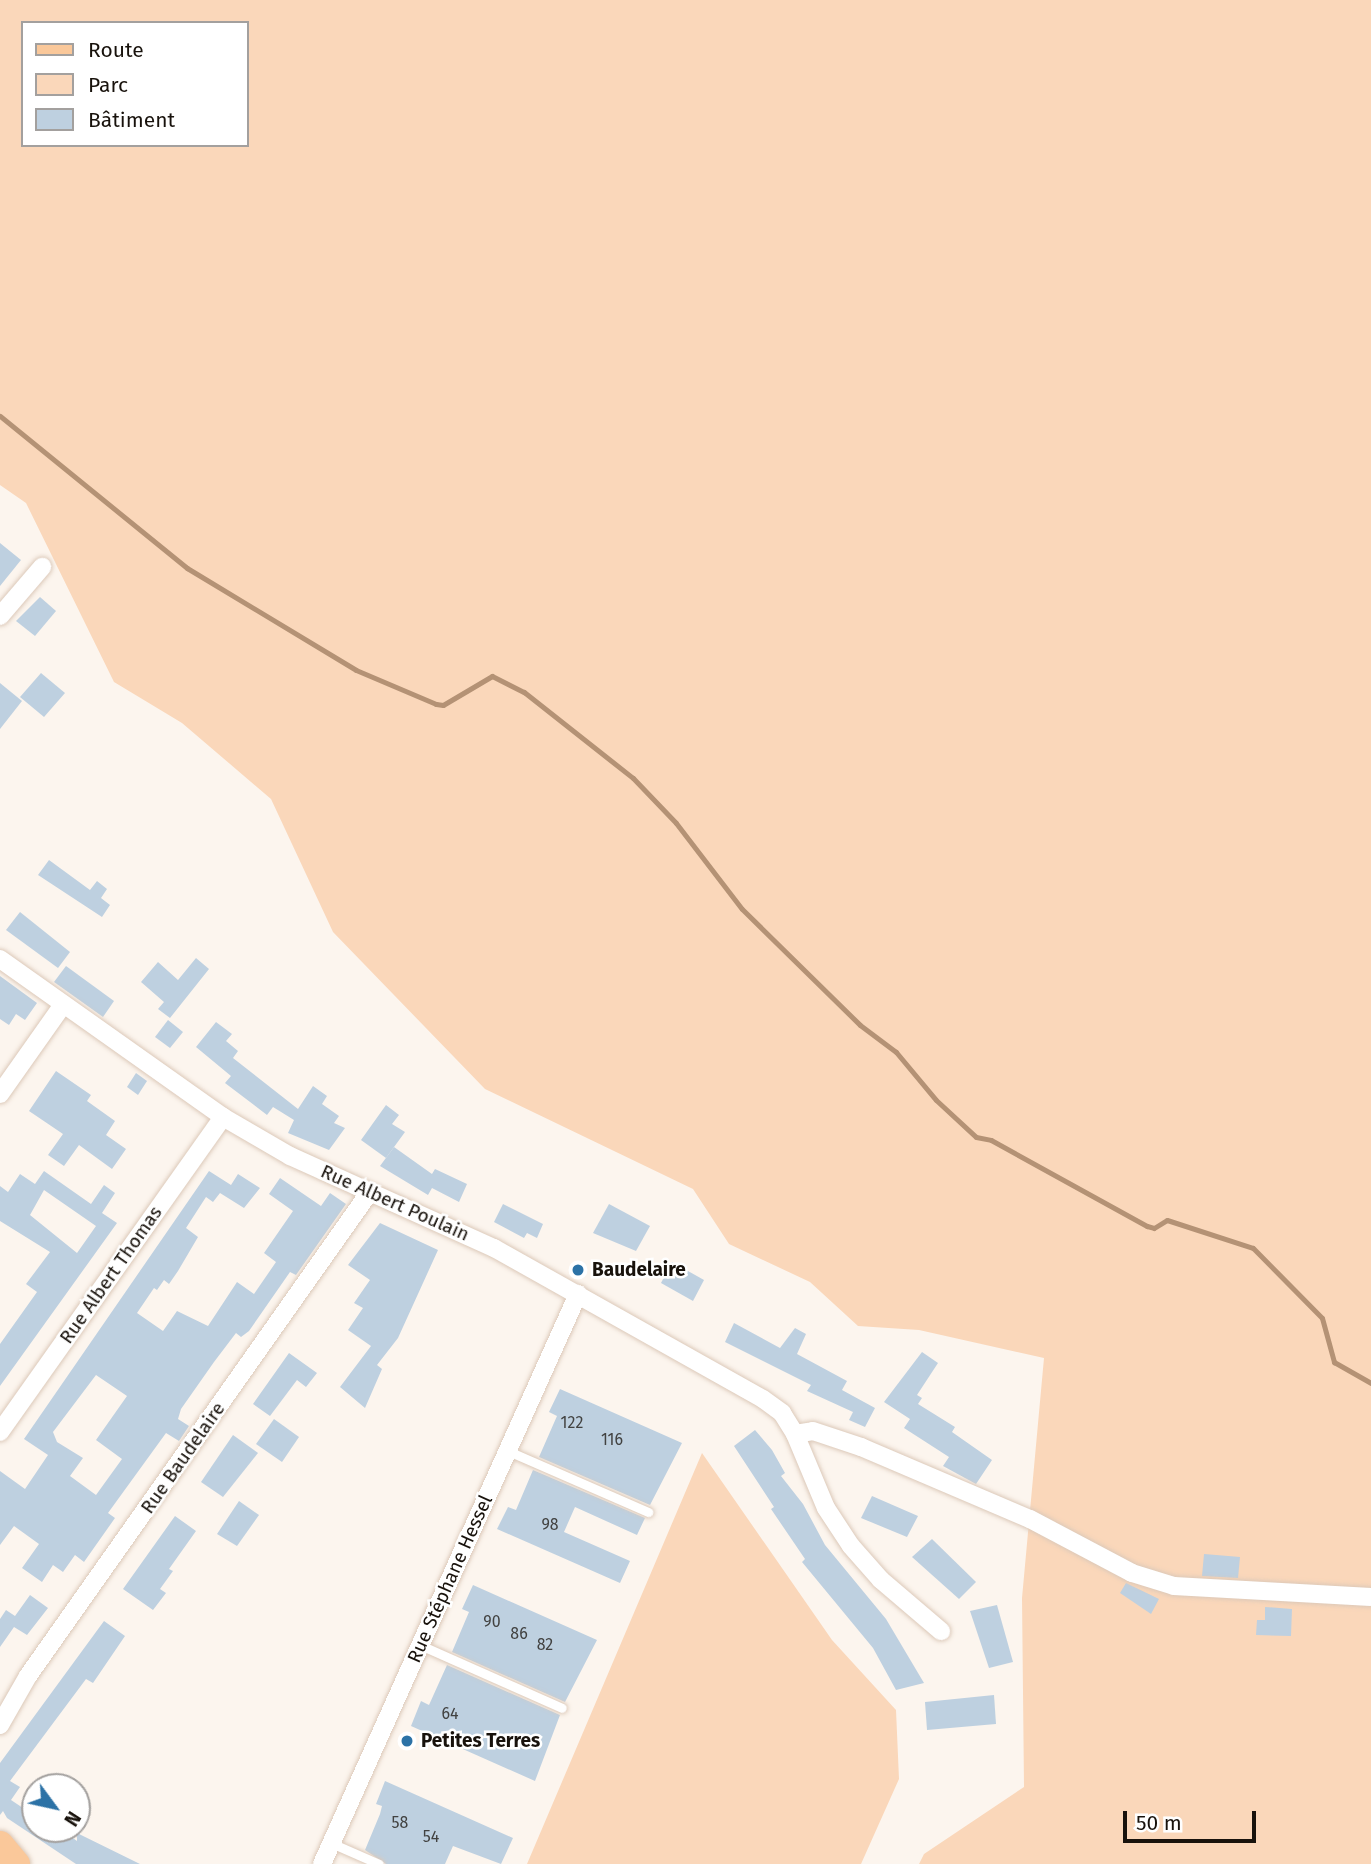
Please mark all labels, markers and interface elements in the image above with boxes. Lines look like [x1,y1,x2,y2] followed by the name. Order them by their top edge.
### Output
[21,21,248,147] legend
[88,37,144,63] text: Route
[88,72,128,98] text: Parc
[88,107,175,133] text: Bâtiment
[317,1160,473,1246] street label: Rue Albert Poulain
[55,1202,167,1348] street label: Rue Albert Thomas
[592,1259,686,1281] place label: Baudelaire
[570,1262,586,1278] marker: Baudelaire
[136,1398,230,1518] street label: Rue Baudelaire
[561,1413,583,1433] house number: 122
[601,1430,623,1450] house number: 116
[403,1492,497,1666] street label: Rue Stéphane Hessel
[541,1515,559,1535] house number: 98
[483,1612,501,1632] house number: 90
[510,1624,528,1644] house number: 86
[537,1635,553,1655] house number: 82
[441,1704,459,1724] house number: 64
[421,1730,540,1752] place label: Petites Terres
[399,1733,415,1749] marker: Petites Terres
[21,1773,91,1843] north arrow
[1126,1798,1259,1842] scale bar
[59,1807,85,1830] text: N
[1136,1810,1182,1836] text: 50 m
[392,1813,408,1833] house number: 58
[423,1827,439,1847] house number: 54

